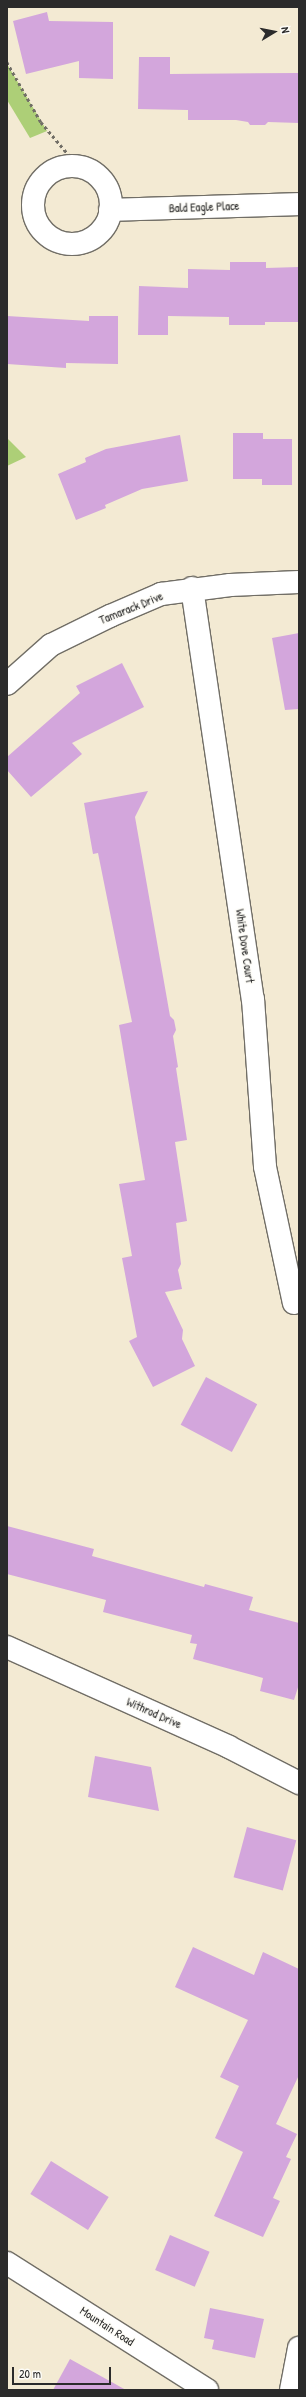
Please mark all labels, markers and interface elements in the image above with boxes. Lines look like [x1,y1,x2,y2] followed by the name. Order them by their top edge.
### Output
[254,12,294,52] north arrow
[278,26,293,34] text: N
[168,199,240,215] street label: Bald Eagle Place
[97,589,165,627] street label: Tamarack Drive
[233,908,257,984] street label: White Dove Court
[124,1694,184,1732] street label: Withrod Drive
[77,2303,137,2349] street label: Mountain Road
[14,2359,113,2385] scale bar
[19,2365,41,2382] text: 20 m

